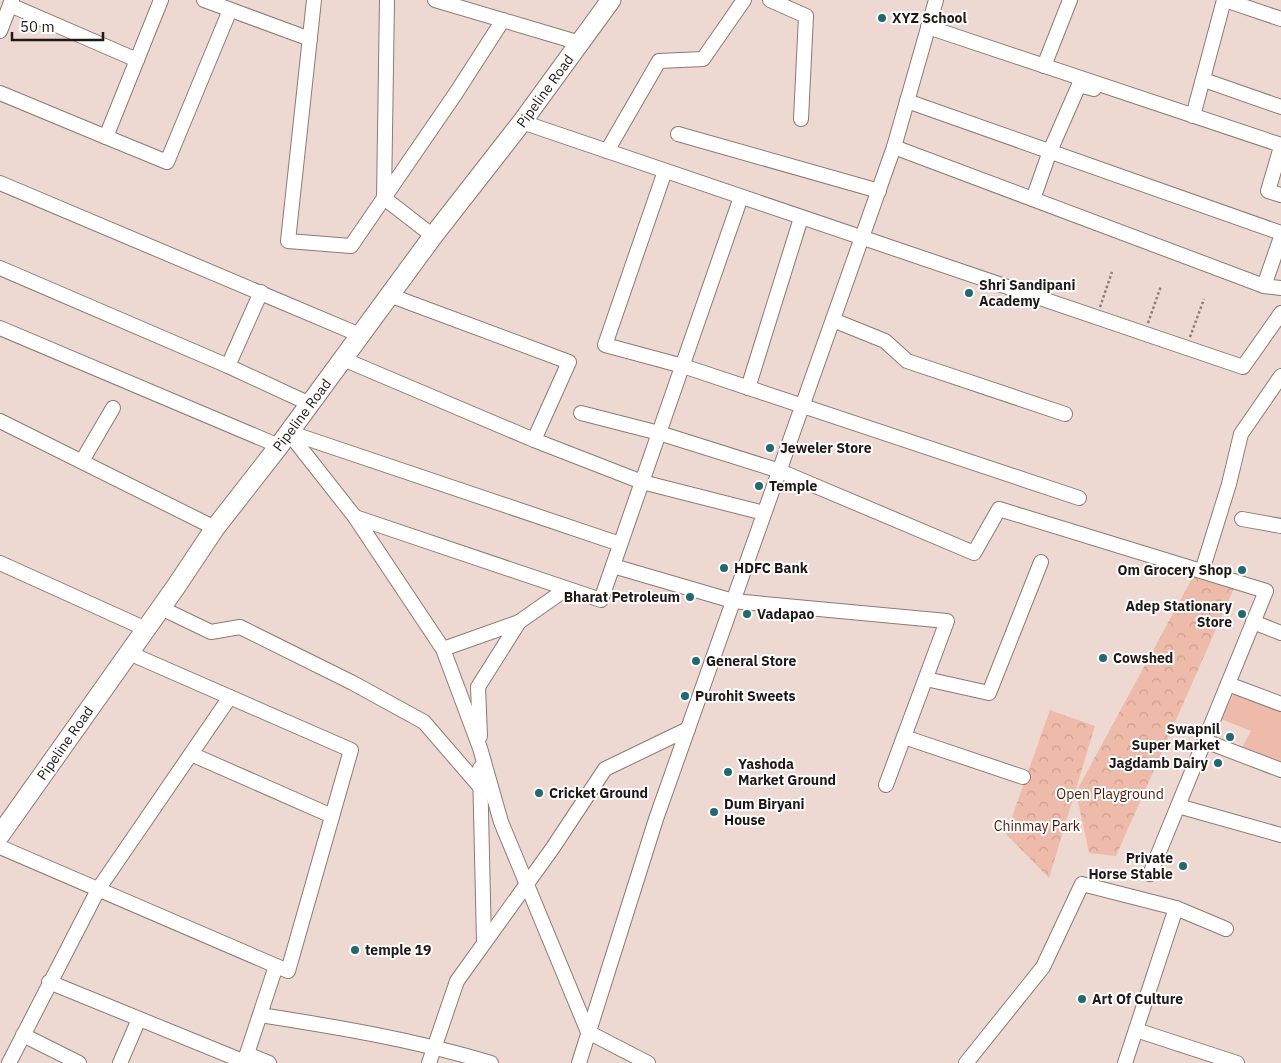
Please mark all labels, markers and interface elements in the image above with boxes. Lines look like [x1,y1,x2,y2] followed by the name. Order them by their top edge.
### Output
[892,9,967,27] place label: XYZ School
[12,10,104,42] scale bar
[876,12,888,24] marker: XYZ School
[20,17,55,36] text: 50 m
[512,51,578,131] street label: Pipeline Road
[979,276,1075,310] place label: Shri Sandipani Academy
[963,287,975,299] marker: Shri Sandipani Academy
[269,375,335,455] street label: Pipeline Road
[780,439,872,457] place label: Jeweler Store
[764,442,776,454] marker: Jeweler Store
[769,477,817,495] place label: Temple
[753,480,765,492] marker: Temple
[734,559,809,577] place label: HDFC Bank
[1118,561,1232,579] place label: Om Grocery Shop
[718,562,730,574] marker: HDFC Bank
[1236,564,1248,576] marker: Om Grocery Shop
[564,588,680,606] place label: Bharat Petroleum
[684,591,696,603] marker: Bharat Petroleum
[1126,597,1233,631] place label: Adep Stationary Store
[757,605,814,623] place label: Vadapao
[741,608,753,620] marker: Vadapao
[1236,608,1248,620] marker: Adep Stationary Store
[1113,649,1173,667] place label: Cowshed
[706,652,797,670] place label: General Store
[1097,652,1109,664] marker: Cowshed
[690,655,702,667] marker: General Store
[695,687,796,705] place label: Purohit Sweets
[679,690,691,702] marker: Purohit Sweets
[33,703,97,783] street label: Pipeline Road
[1132,720,1220,754] place label: Swapnil Super Market
[1224,731,1236,743] marker: Swapnil Super Market
[1109,754,1209,772] place label: Jagdamb Dairy
[738,755,836,789] place label: Yashoda Market Ground
[1212,757,1224,769] marker: Jagdamb Dairy
[722,766,734,778] marker: Yashoda Market Ground
[549,784,648,802] place label: Cricket Ground
[1056,785,1164,803] park label: Open Playground
[533,787,545,799] marker: Cricket Ground
[724,795,805,829] place label: Dum Biryani House
[708,806,720,818] marker: Dum Biryani House
[994,817,1081,835] park label: Chinmay Park
[1088,849,1173,883] place label: Private Horse Stable
[1177,860,1189,872] marker: Private Horse Stable
[365,941,431,959] place label: temple 19
[349,944,361,956] marker: temple 19
[1092,990,1183,1008] place label: Art Of Culture
[1076,993,1088,1005] marker: Art Of Culture

